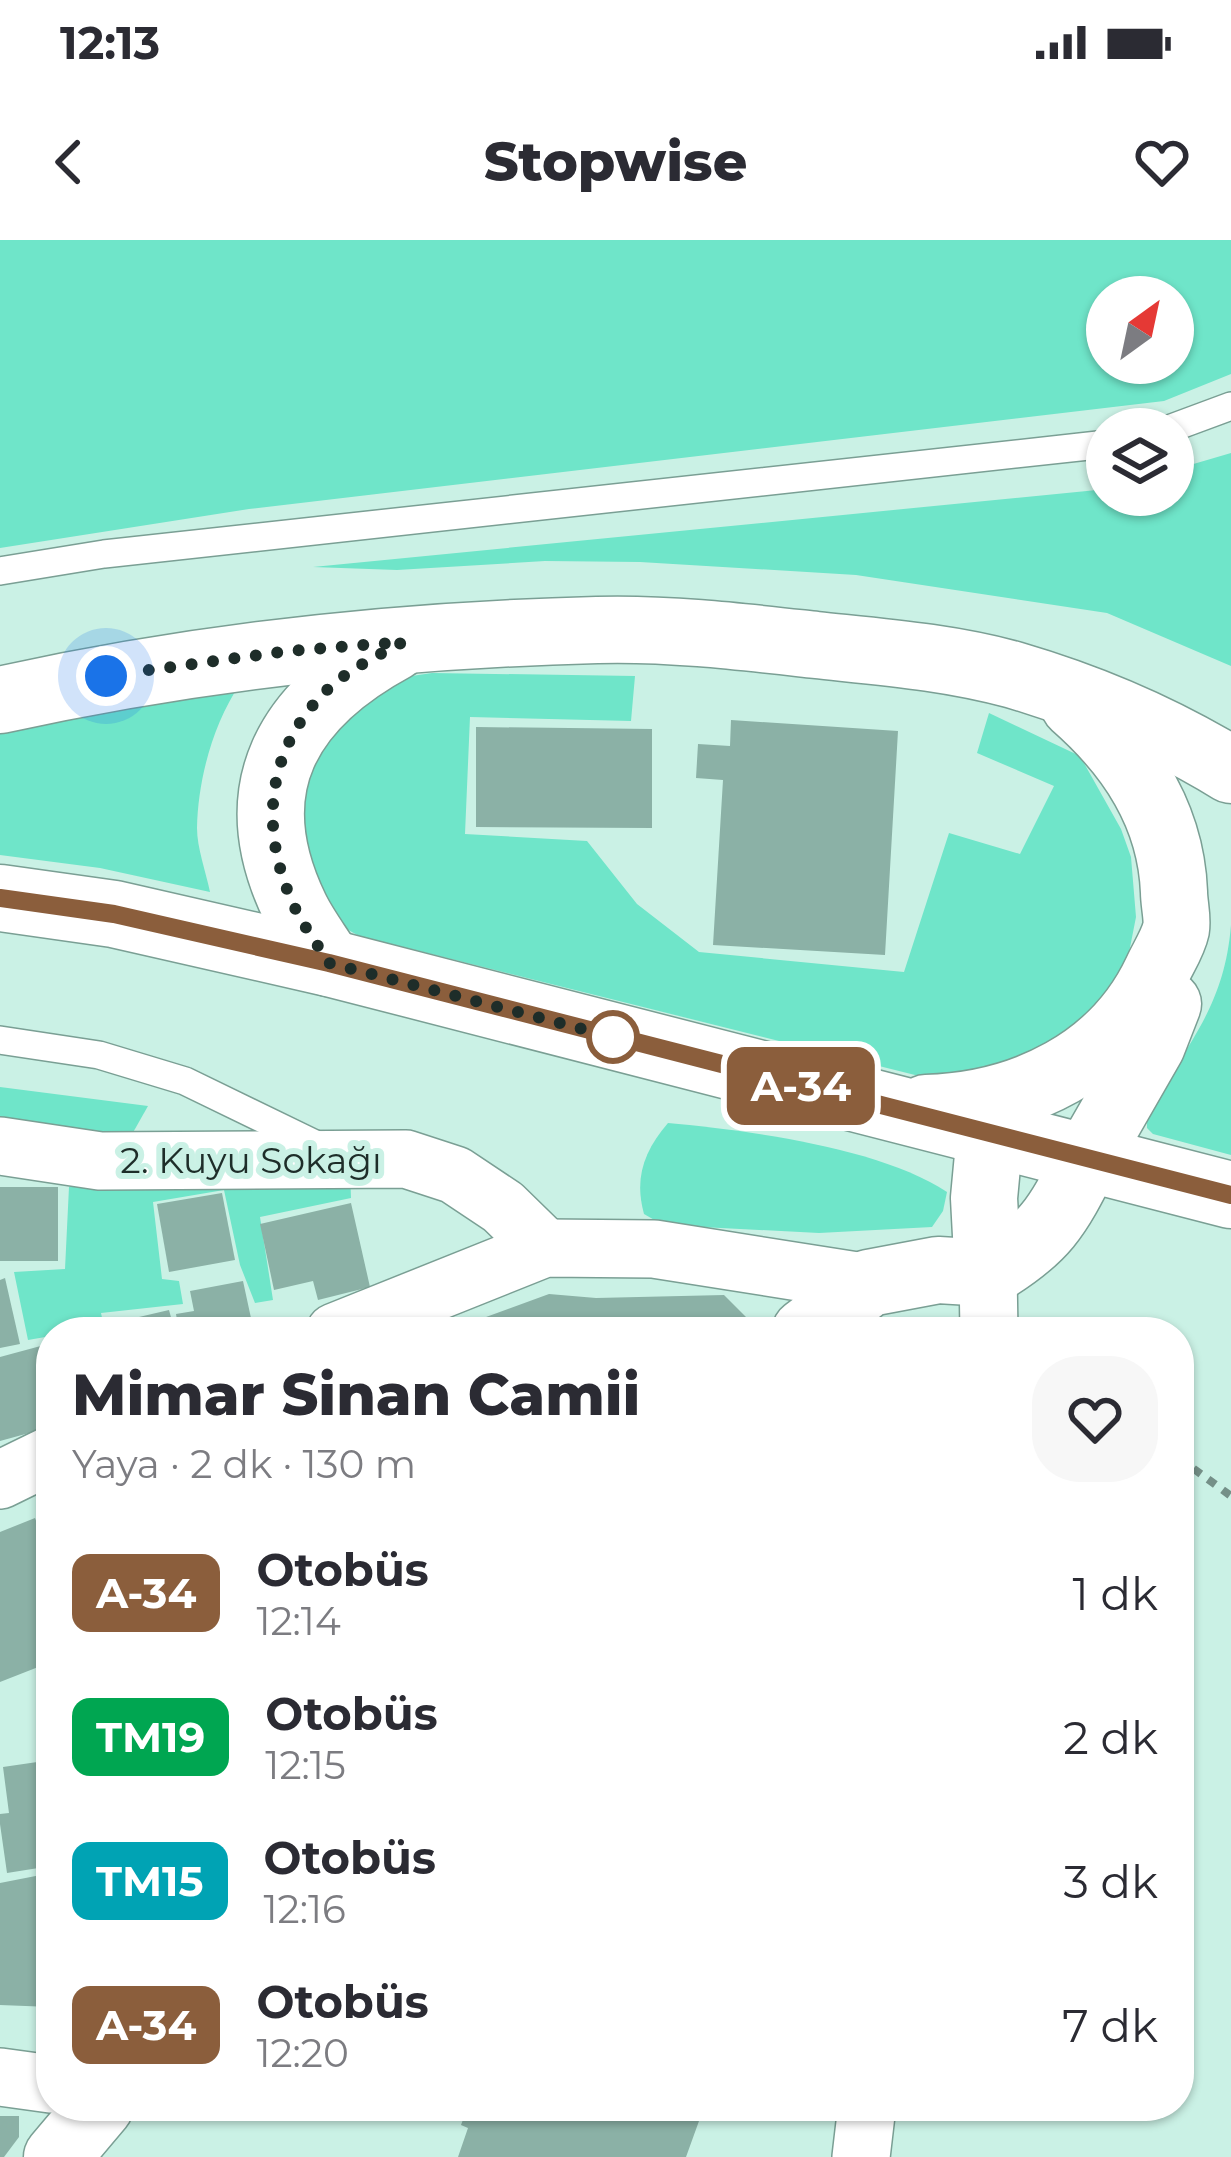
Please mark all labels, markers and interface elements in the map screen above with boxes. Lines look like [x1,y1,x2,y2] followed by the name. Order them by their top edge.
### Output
[60,15,160,70] text: 12:13
[36,129,102,195] icon: back
[484,129,747,195] text: Stopwise
[1129,129,1195,195] icon: heart
[1086,276,1194,384] north arrow
[1086,276,1194,516] map controls
[1086,408,1194,516] button: layers
[76,646,136,706] your location
[588,1012,638,1062] unlabelled marker
[717,1047,885,1125] line badge: A-34
[751,1060,851,1112] text: A-34
[120,1138,382,1182] street label: 2. Kuyu Sokağı
[1032,1356,1158,1482] button: heart
[72,1360,640,1429] text: Mimar Sinan Camii
[72,1440,416,1488] text: Yaya · 2 dk · 130 m
[256,1542,429,1597] text: Otobüs
[1073,1566,1158,1621] text: 1 dk
[96,1567,196,1619] text: A-34
[256,1597,341,1645] text: 12:14
[265,1686,438,1741] text: Otobüs
[1063,1710,1158,1765] text: 2 dk
[96,1711,205,1763] text: TM19
[265,1741,346,1789] text: 12:15
[264,1830,436,1885] text: Otobüs
[1063,1854,1158,1909] text: 3 dk
[96,1855,204,1907] text: TM15
[264,1885,346,1933] text: 12:16
[256,1974,429,2029] text: Otobüs
[1062,1998,1158,2053] text: 7 dk
[96,1999,196,2051] text: A-34
[256,2029,349,2077] text: 12:20

